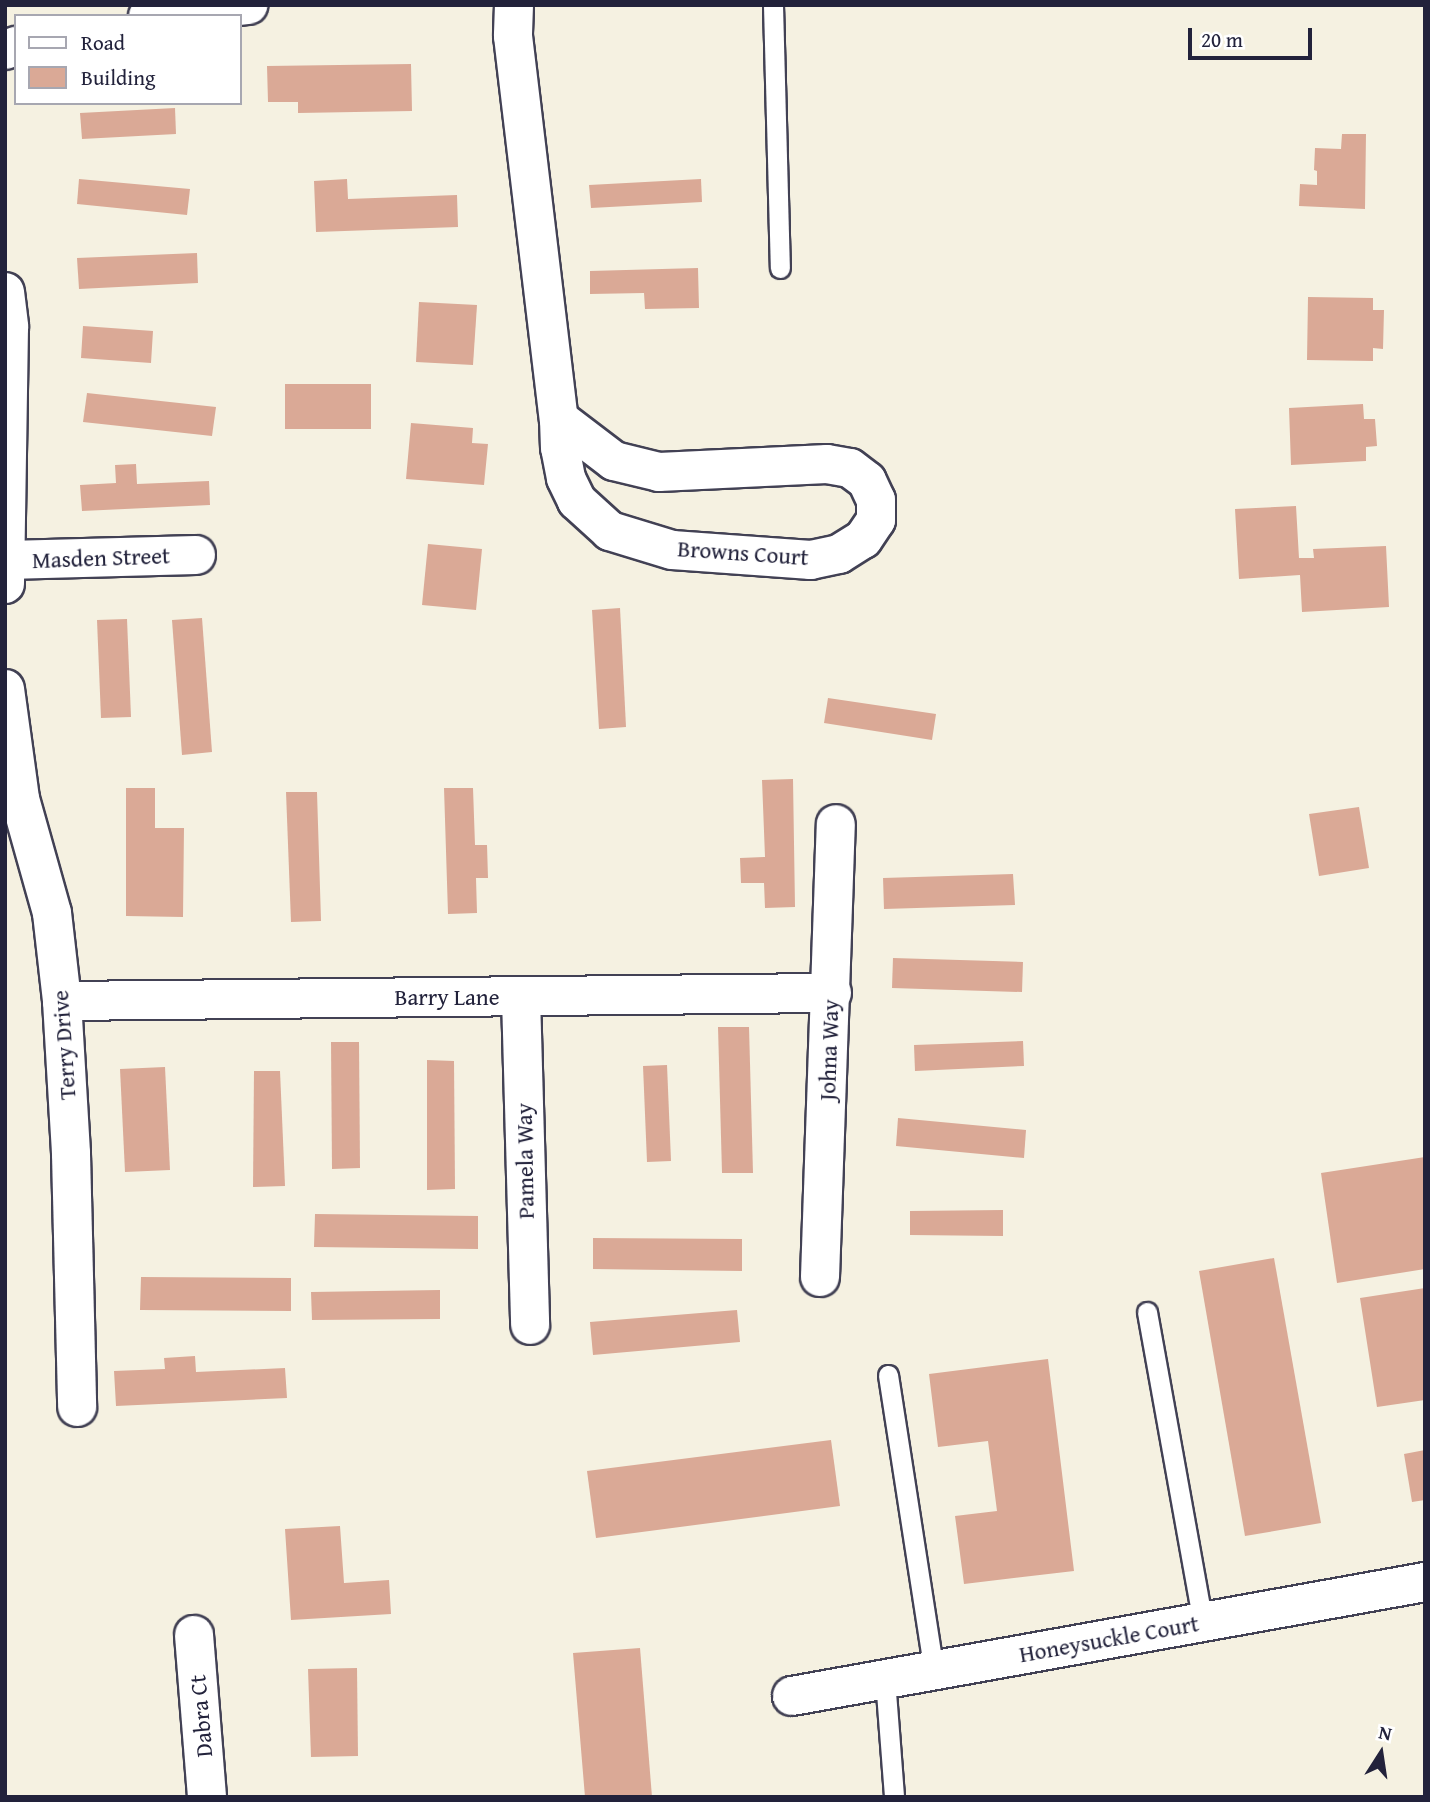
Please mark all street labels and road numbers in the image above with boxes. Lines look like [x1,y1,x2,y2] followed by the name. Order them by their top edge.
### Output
[677,535,809,571] street label: Browns Court
[32,542,170,574] street label: Masden Street
[394,983,500,1011] street label: Barry Lane
[46,989,82,1101] street label: Terry Drive
[813,999,845,1101] street label: Johna Way
[510,1103,540,1219] street label: Pamela Way
[1017,1610,1201,1668] street label: Honeysuckle Court
[184,1674,218,1758] street label: Dabra Ct

